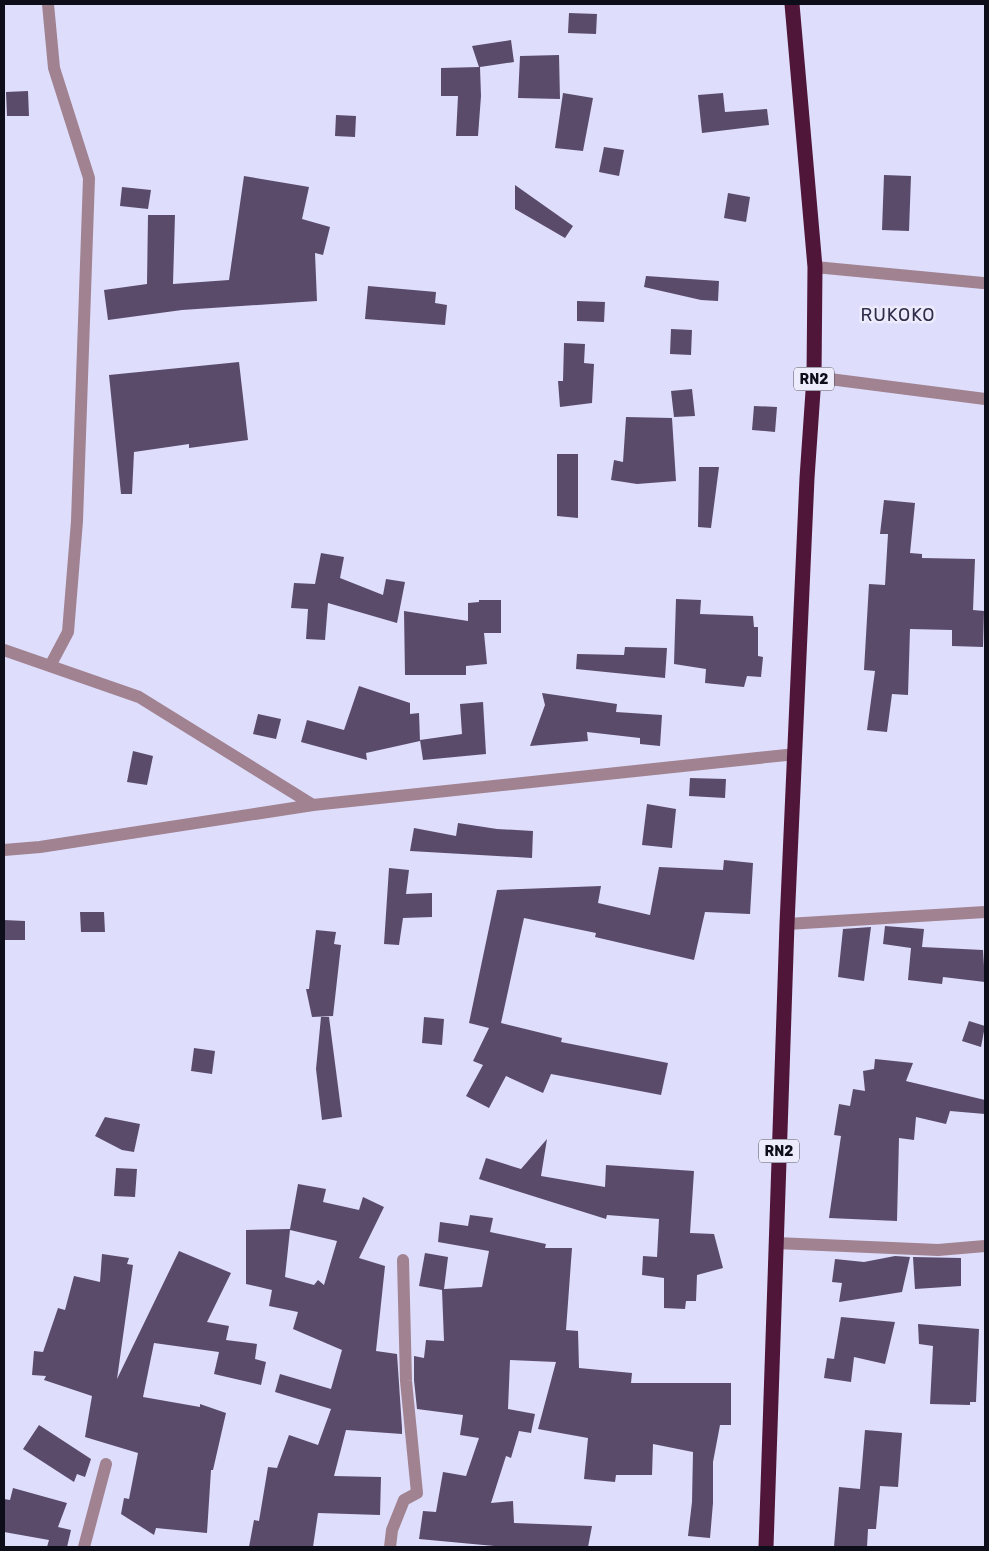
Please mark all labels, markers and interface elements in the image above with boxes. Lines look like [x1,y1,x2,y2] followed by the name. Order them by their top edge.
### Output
[860,304,936,326] district label: RUKOKO
[794,368,834,390] road number: RN2
[759,1140,799,1162] road number: RN2

